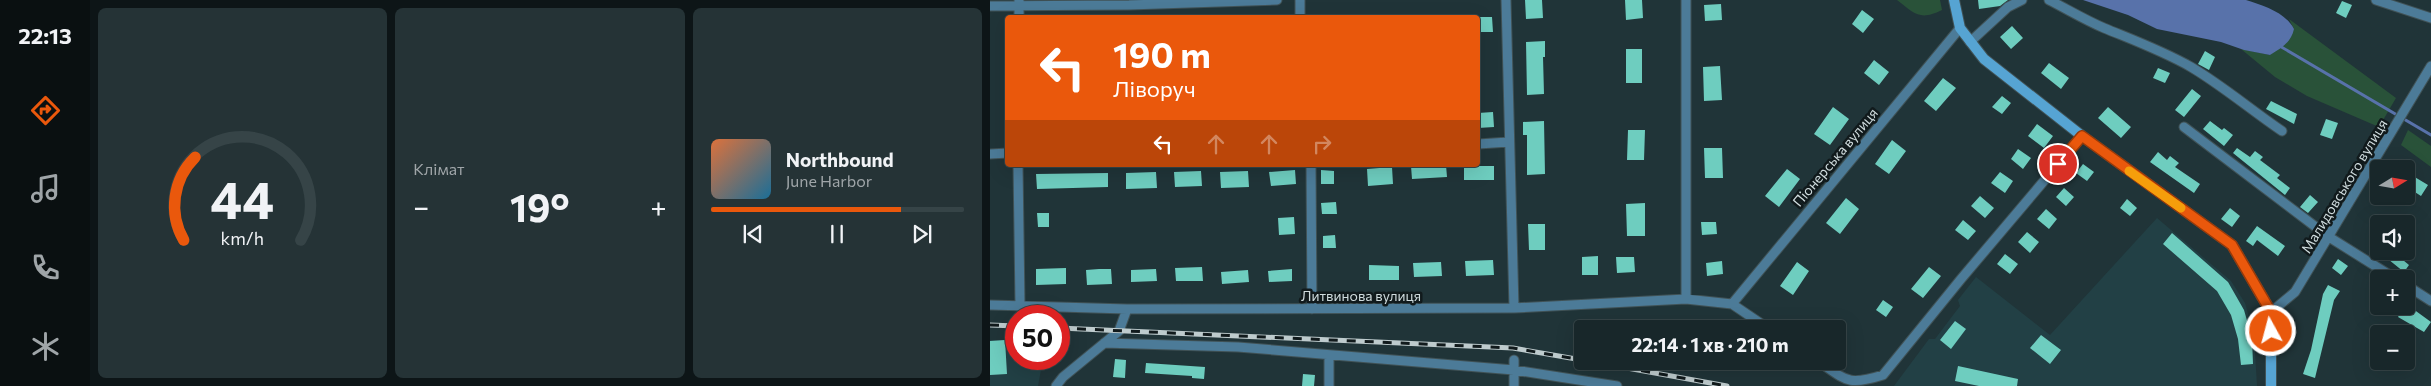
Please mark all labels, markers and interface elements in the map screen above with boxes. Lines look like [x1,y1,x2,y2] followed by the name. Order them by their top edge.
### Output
[18,22,72,49] text: 22:13
[1113,32,1211,75] text: 190 m
[1030,35,1095,100] icon: left
[1113,75,1196,102] text: Ліворуч
[28,93,63,128] icon: directions
[1789,104,1881,210] street label: Піонерська вулиця
[2297,116,2391,256] street label: Малидовського вулиця
[1149,130,1177,158] icon: left
[1202,130,1230,158] icon: ahead
[1255,130,1283,158] icon: ahead
[1308,130,1336,158] icon: right
[2037,143,2079,185] pin
[786,148,894,171] text: Northbound
[2044,150,2072,178] icon: arrive
[413,159,465,178] text: Клімат
[2370,160,2415,205] north arrow
[2370,160,2415,370] map controls
[211,166,275,230] text: 44
[28,171,63,206] icon: music
[786,171,872,190] text: June Harbor
[510,183,570,230] text: 19°
[413,189,429,223] text: −
[650,189,667,223] text: +
[2370,215,2415,260] button: sound
[739,220,767,248] icon: previous
[823,220,851,248] icon: pause
[908,220,936,248] icon: next
[221,227,264,249] text: km/h
[28,250,63,285] icon: phone
[2370,270,2415,315] button: +
[1301,287,1421,304] street label: Литвинова вулиця
[2244,304,2296,356] position arrow
[1005,305,1070,370] speed limit sign: 50
[2370,325,2415,370] button: −
[28,329,63,364] icon: climate
[1631,333,1789,356] text: 22:14 · 1 хв · 210 m

